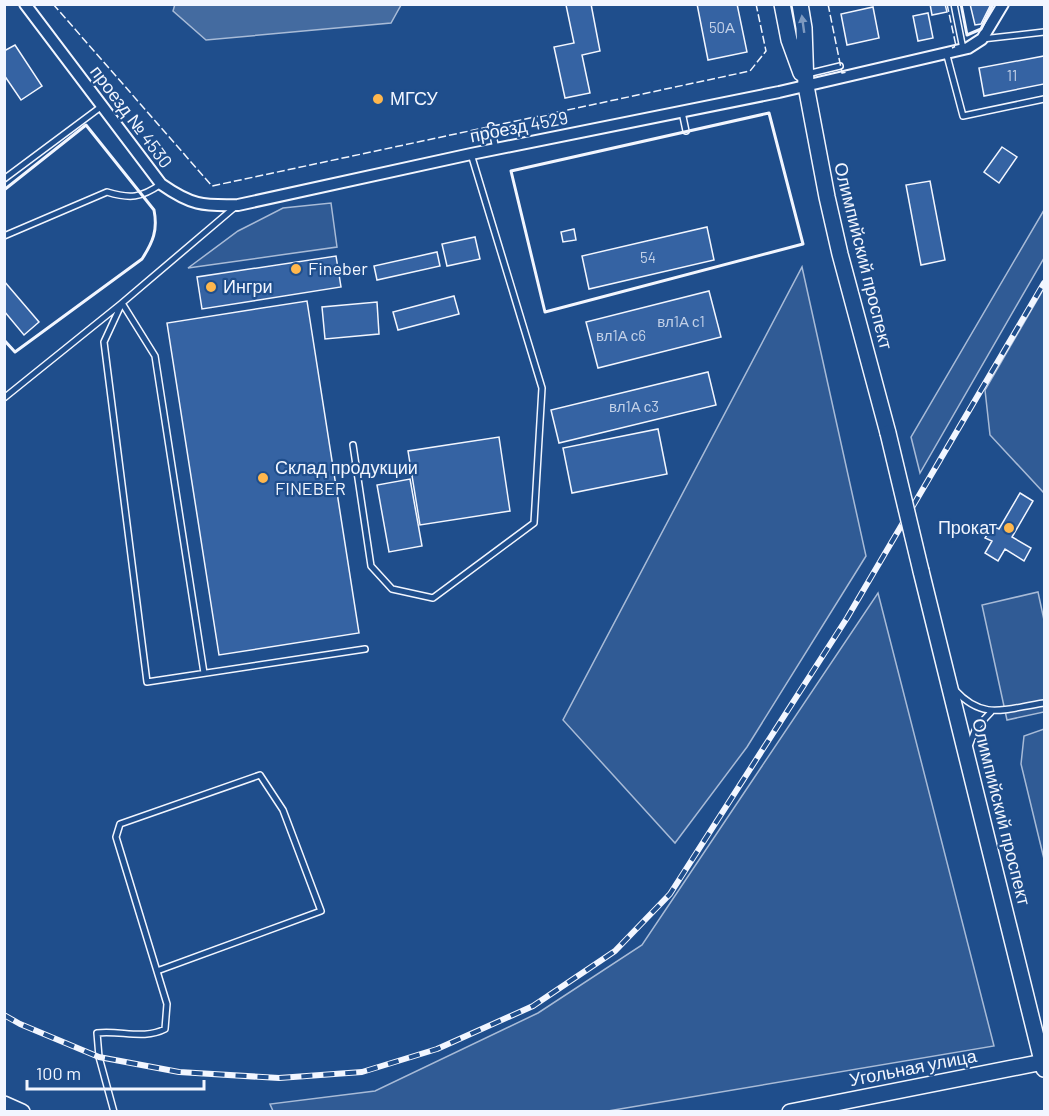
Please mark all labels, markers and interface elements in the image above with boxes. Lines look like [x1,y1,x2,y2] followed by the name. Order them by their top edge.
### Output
[799,15,808,34] one-way arrow
[709,18,735,36] house number: 50А
[86,61,178,172] street label: проезд № 4530
[1007,66,1017,84] house number: 11
[390,87,438,109] place label: МГСУ
[371,92,385,106] marker: МГСУ
[468,106,570,146] street label: проезд 4529
[830,160,898,352] street label: Олимпийский проспект
[640,248,656,266] house number: 54
[308,257,368,279] place label: Fineber
[289,262,303,276] marker: Fineber
[223,275,273,297] place label: Ингри
[204,280,218,294] marker: Ингри
[657,312,705,330] house number: вл1А с1
[596,326,646,344] house number: вл1А с6
[609,397,659,415] house number: вл1А с3
[275,456,418,499] place label: Склад продукции FINEBER
[256,471,270,485] marker: Склад продукции FINEBER
[938,516,997,538] place label: Прокат
[1002,521,1016,535] marker: Прокат
[968,716,1036,908] street label: Олимпийский проспект
[847,1044,979,1090] street label: Угольная улица
[27,1053,204,1091] scale bar
[36,1062,81,1084] text: 100 m

